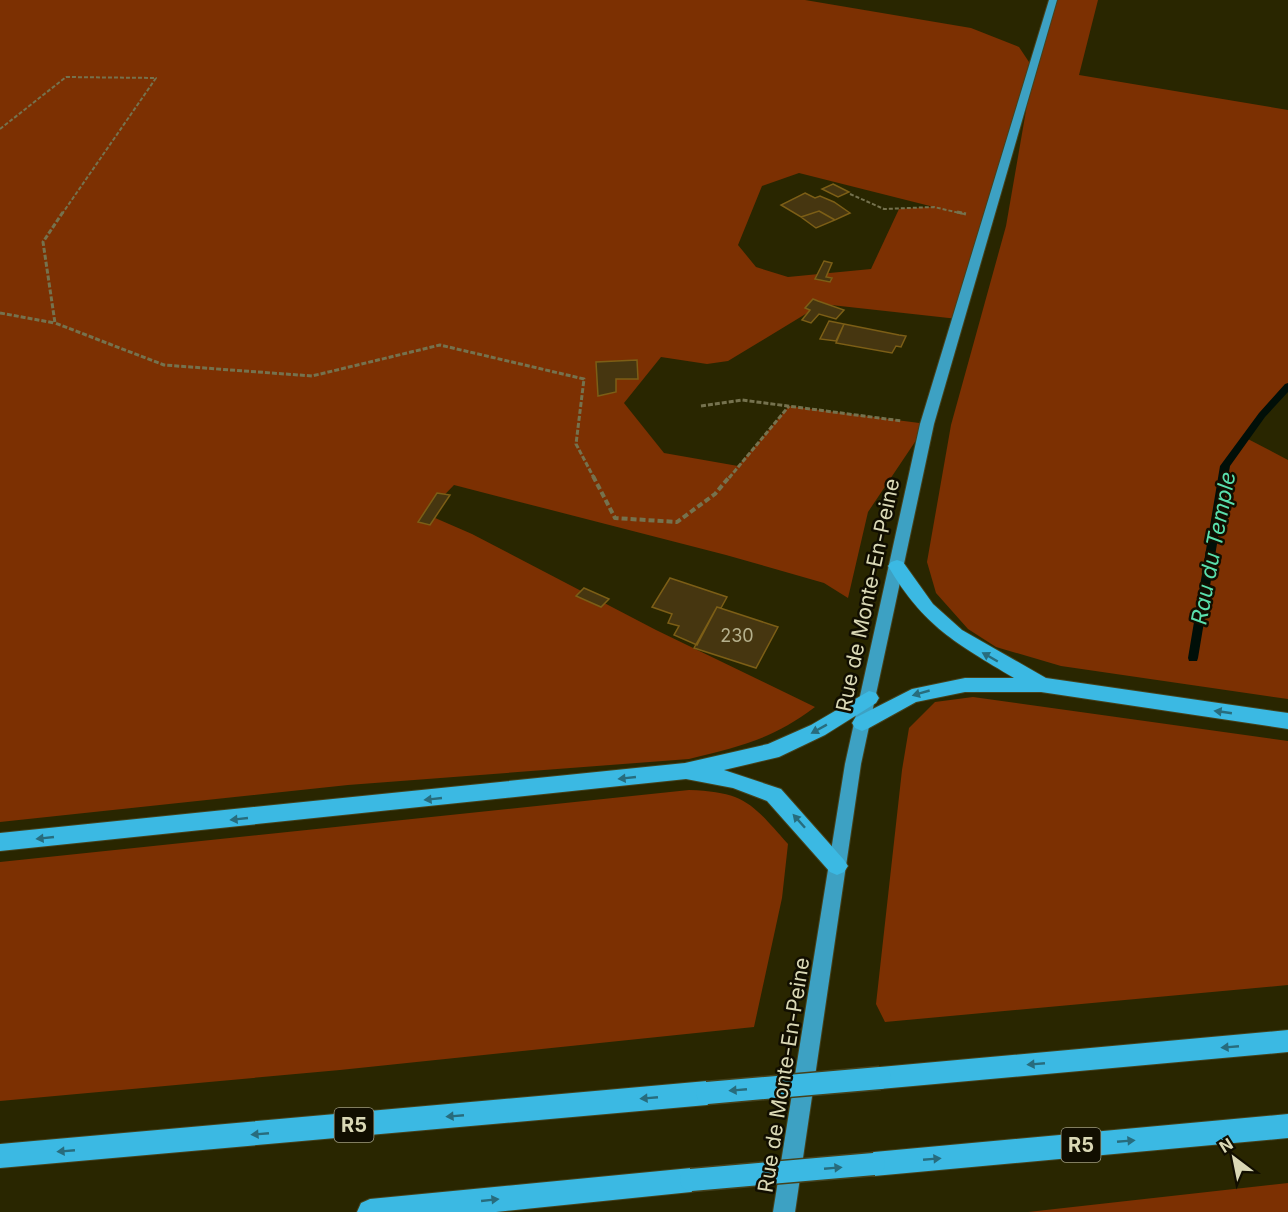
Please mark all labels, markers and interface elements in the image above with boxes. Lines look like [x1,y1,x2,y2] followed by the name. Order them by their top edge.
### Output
[1185,469,1241,627] water label: Rau du Temple
[831,476,904,714] street label: Rue de Monte-En-Peine
[720,625,754,646] house number: 230
[982,651,998,662] one-way arrow
[912,689,930,698] one-way arrow
[1213,707,1232,716] one-way arrow
[811,723,827,734] one-way arrow
[617,773,636,782] one-way arrow
[423,794,442,804] one-way arrow
[229,814,248,824] one-way arrow
[792,814,806,829] one-way arrow
[35,833,54,843] one-way arrow
[753,956,814,1194] street label: Rue de Monte-En-Peine
[1220,1042,1239,1052] one-way arrow
[1026,1059,1045,1069] one-way arrow
[729,1085,748,1095] one-way arrow
[639,1093,658,1103] one-way arrow
[334,1108,374,1142] road number: R5
[445,1111,464,1121] one-way arrow
[1062,1128,1100,1162] road number: R5
[1204,1128,1264,1188] north arrow
[251,1129,270,1139] one-way arrow
[1216,1134,1237,1157] text: N
[1117,1136,1136,1146] one-way arrow
[57,1146,76,1156] one-way arrow
[923,1154,942,1164] one-way arrow
[824,1163,843,1173] one-way arrow
[481,1195,500,1205] one-way arrow

